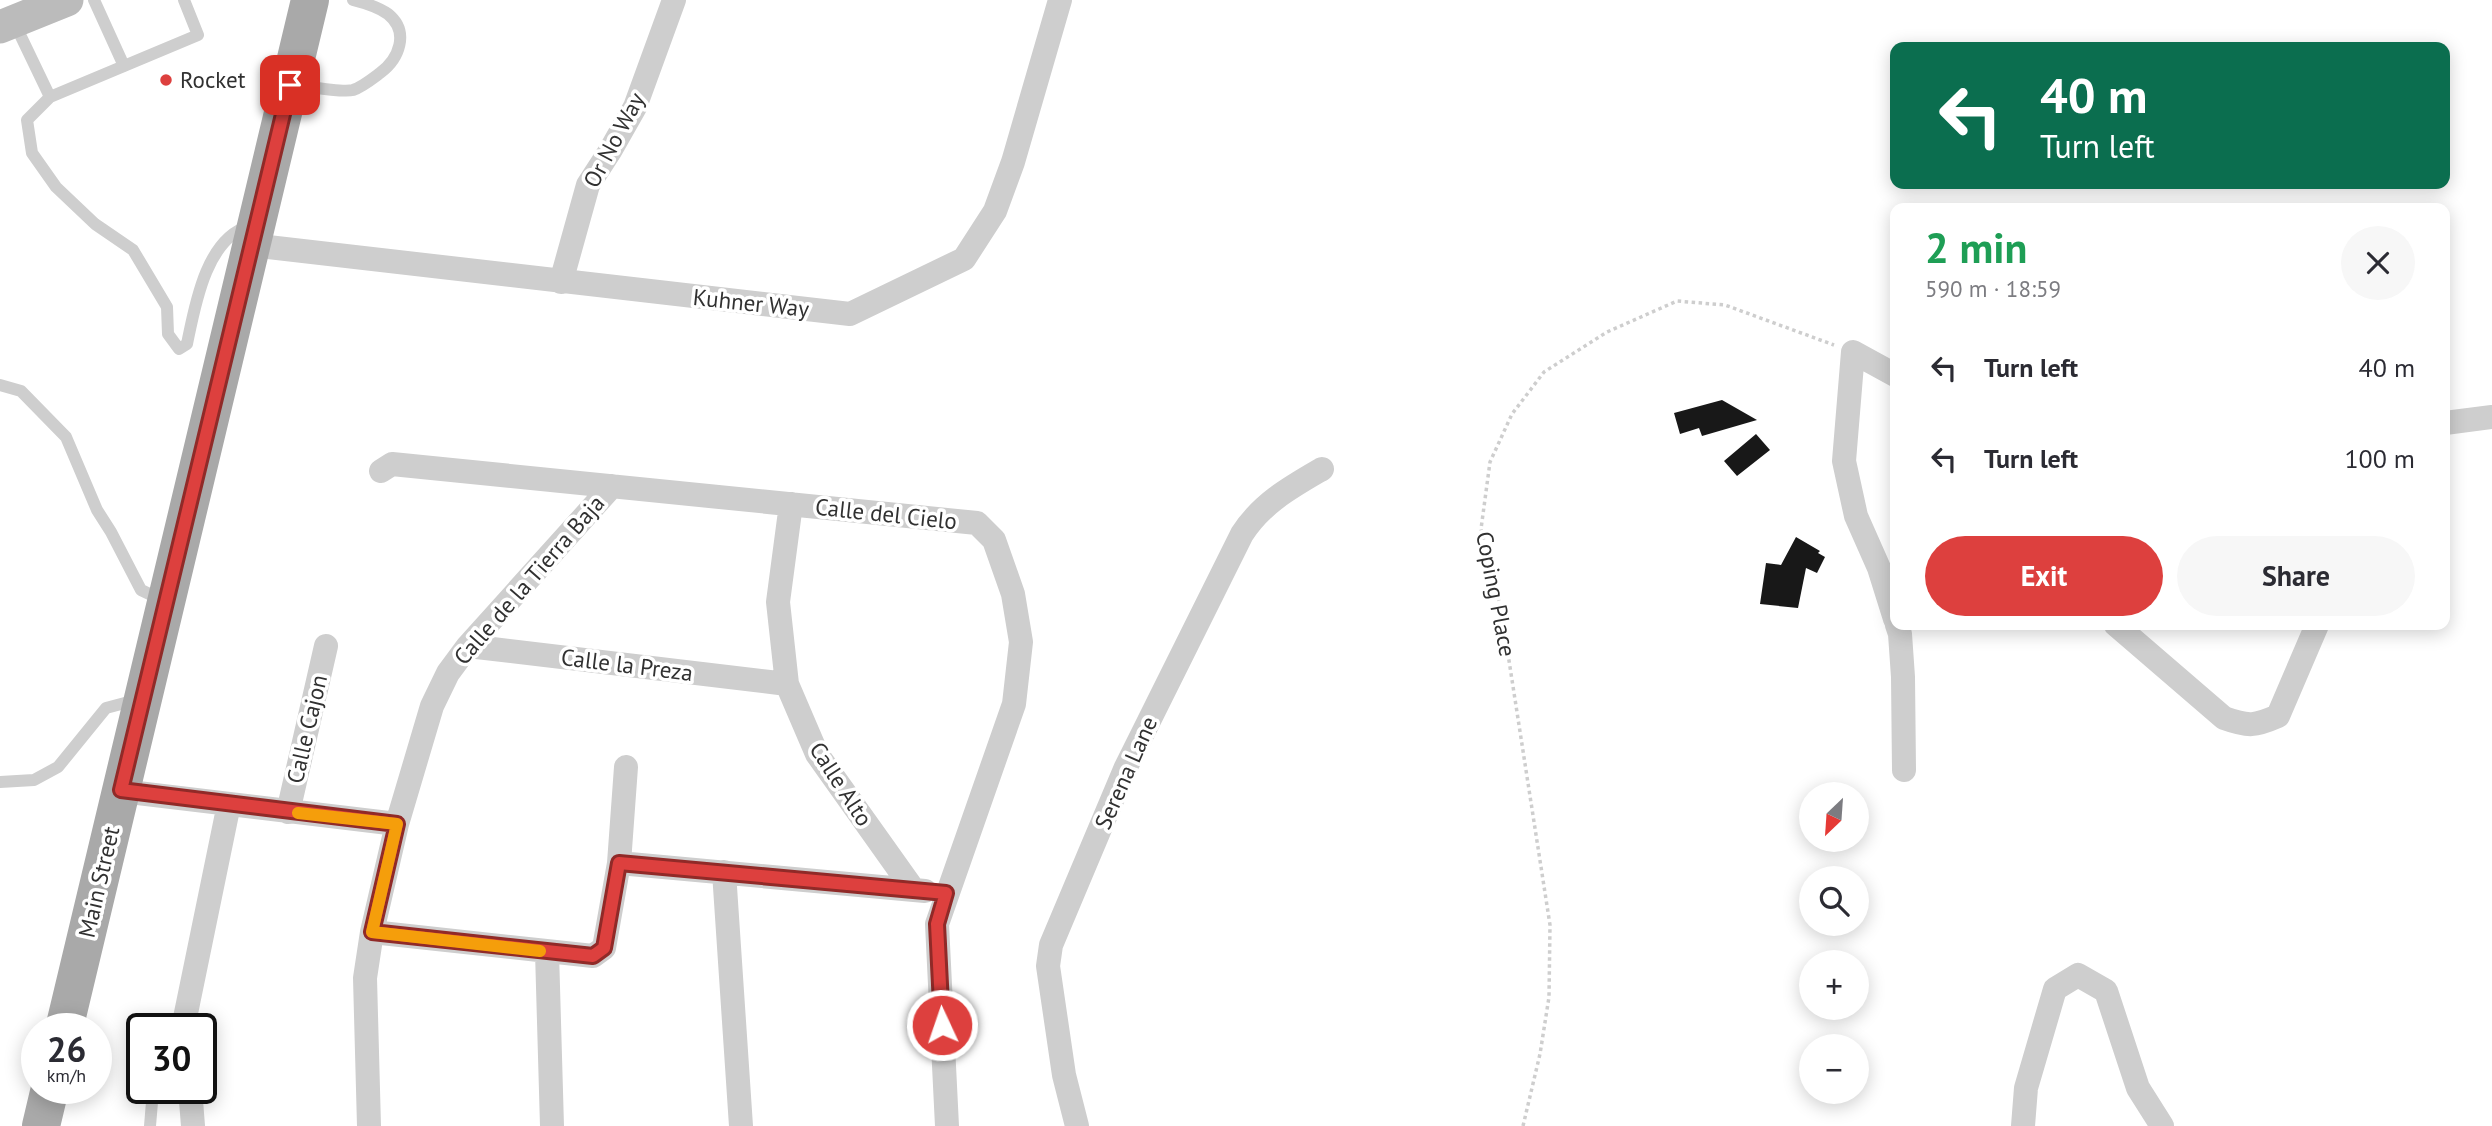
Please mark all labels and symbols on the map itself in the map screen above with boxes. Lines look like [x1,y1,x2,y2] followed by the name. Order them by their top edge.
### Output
[260,55,320,115] pin
[180,65,246,94] place label: Rocket
[158,72,174,88] marker: Rocket
[576,87,651,192] street label: Or No Way
[692,282,811,323] street label: Kuhner Way
[447,489,610,670] street label: Calle de la Tierra Baja
[814,492,958,535] street label: Calle del Cielo
[1470,529,1523,659] street label: Coping Place
[559,642,695,687] street label: Calle la Preza
[280,672,333,786] street label: Calle Cajon
[1088,712,1163,834] street label: Serena Lane
[803,736,879,831] street label: Calle Alto
[1799,782,1869,852] north arrow
[72,823,125,940] street label: Main Street
[905,988,979,1062] position arrow
[126,1013,217,1104] speed limit sign: 30

